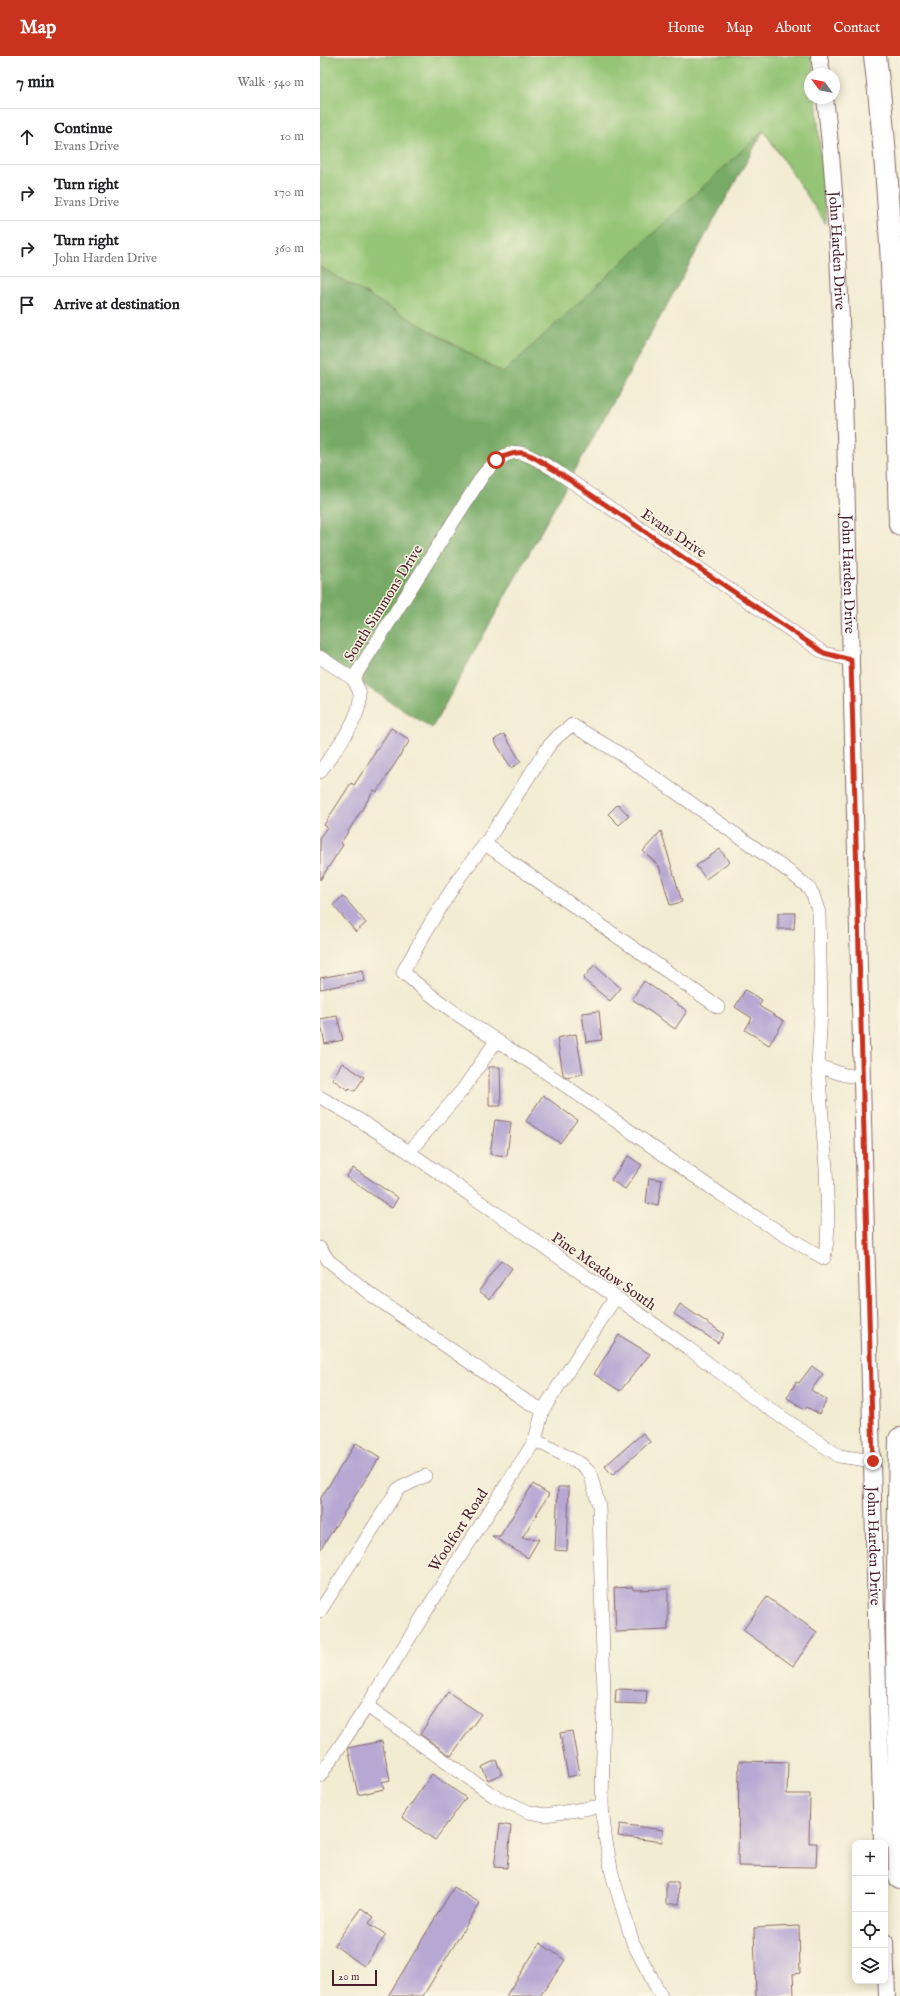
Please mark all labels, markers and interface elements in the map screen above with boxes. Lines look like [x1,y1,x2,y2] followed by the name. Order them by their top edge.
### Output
[20,16,56,40] text: Map
[668,19,704,37] text: Home
[726,19,753,37] text: Map
[775,19,811,37] text: About
[833,19,880,37] text: Contact
[804,68,840,104] north arrow
[16,72,54,93] text: 7 min
[237,74,304,91] text: Walk · 540 m
[54,119,112,138] text: Continue
[16,126,38,148] icon: ahead
[280,128,304,145] text: 10 m
[54,138,119,155] text: Evans Drive
[54,175,119,194] text: Turn right
[16,182,38,204] icon: right
[274,184,304,201] text: 170 m
[824,188,850,310] street label: John Harden Drive
[54,194,119,211] text: Evans Drive
[54,231,119,250] text: Turn right
[16,238,38,260] icon: right
[274,240,304,257] text: 360 m
[54,250,157,267] text: John Harden Drive
[16,294,38,316] icon: arrive
[54,295,180,314] text: Arrive at destination
[487,451,505,469] route start
[637,505,710,562] street label: Evans Drive
[837,513,859,634] street label: John Harden Drive
[340,541,427,665] street label: South Simmons Drive
[548,1228,660,1315] street label: Pine Meadow South
[864,1452,882,1470] route end
[425,1484,493,1575] street label: Woolfort Road
[863,1484,885,1606] street label: John Harden Drive
[852,1840,888,1984] map controls
[852,1840,888,1876] button: +
[852,1876,888,1912] button: −
[852,1912,888,1948] button: locate
[852,1948,888,1984] button: layers
[332,1968,377,1987] scale bar
[338,1970,359,1984] text: 20 m

